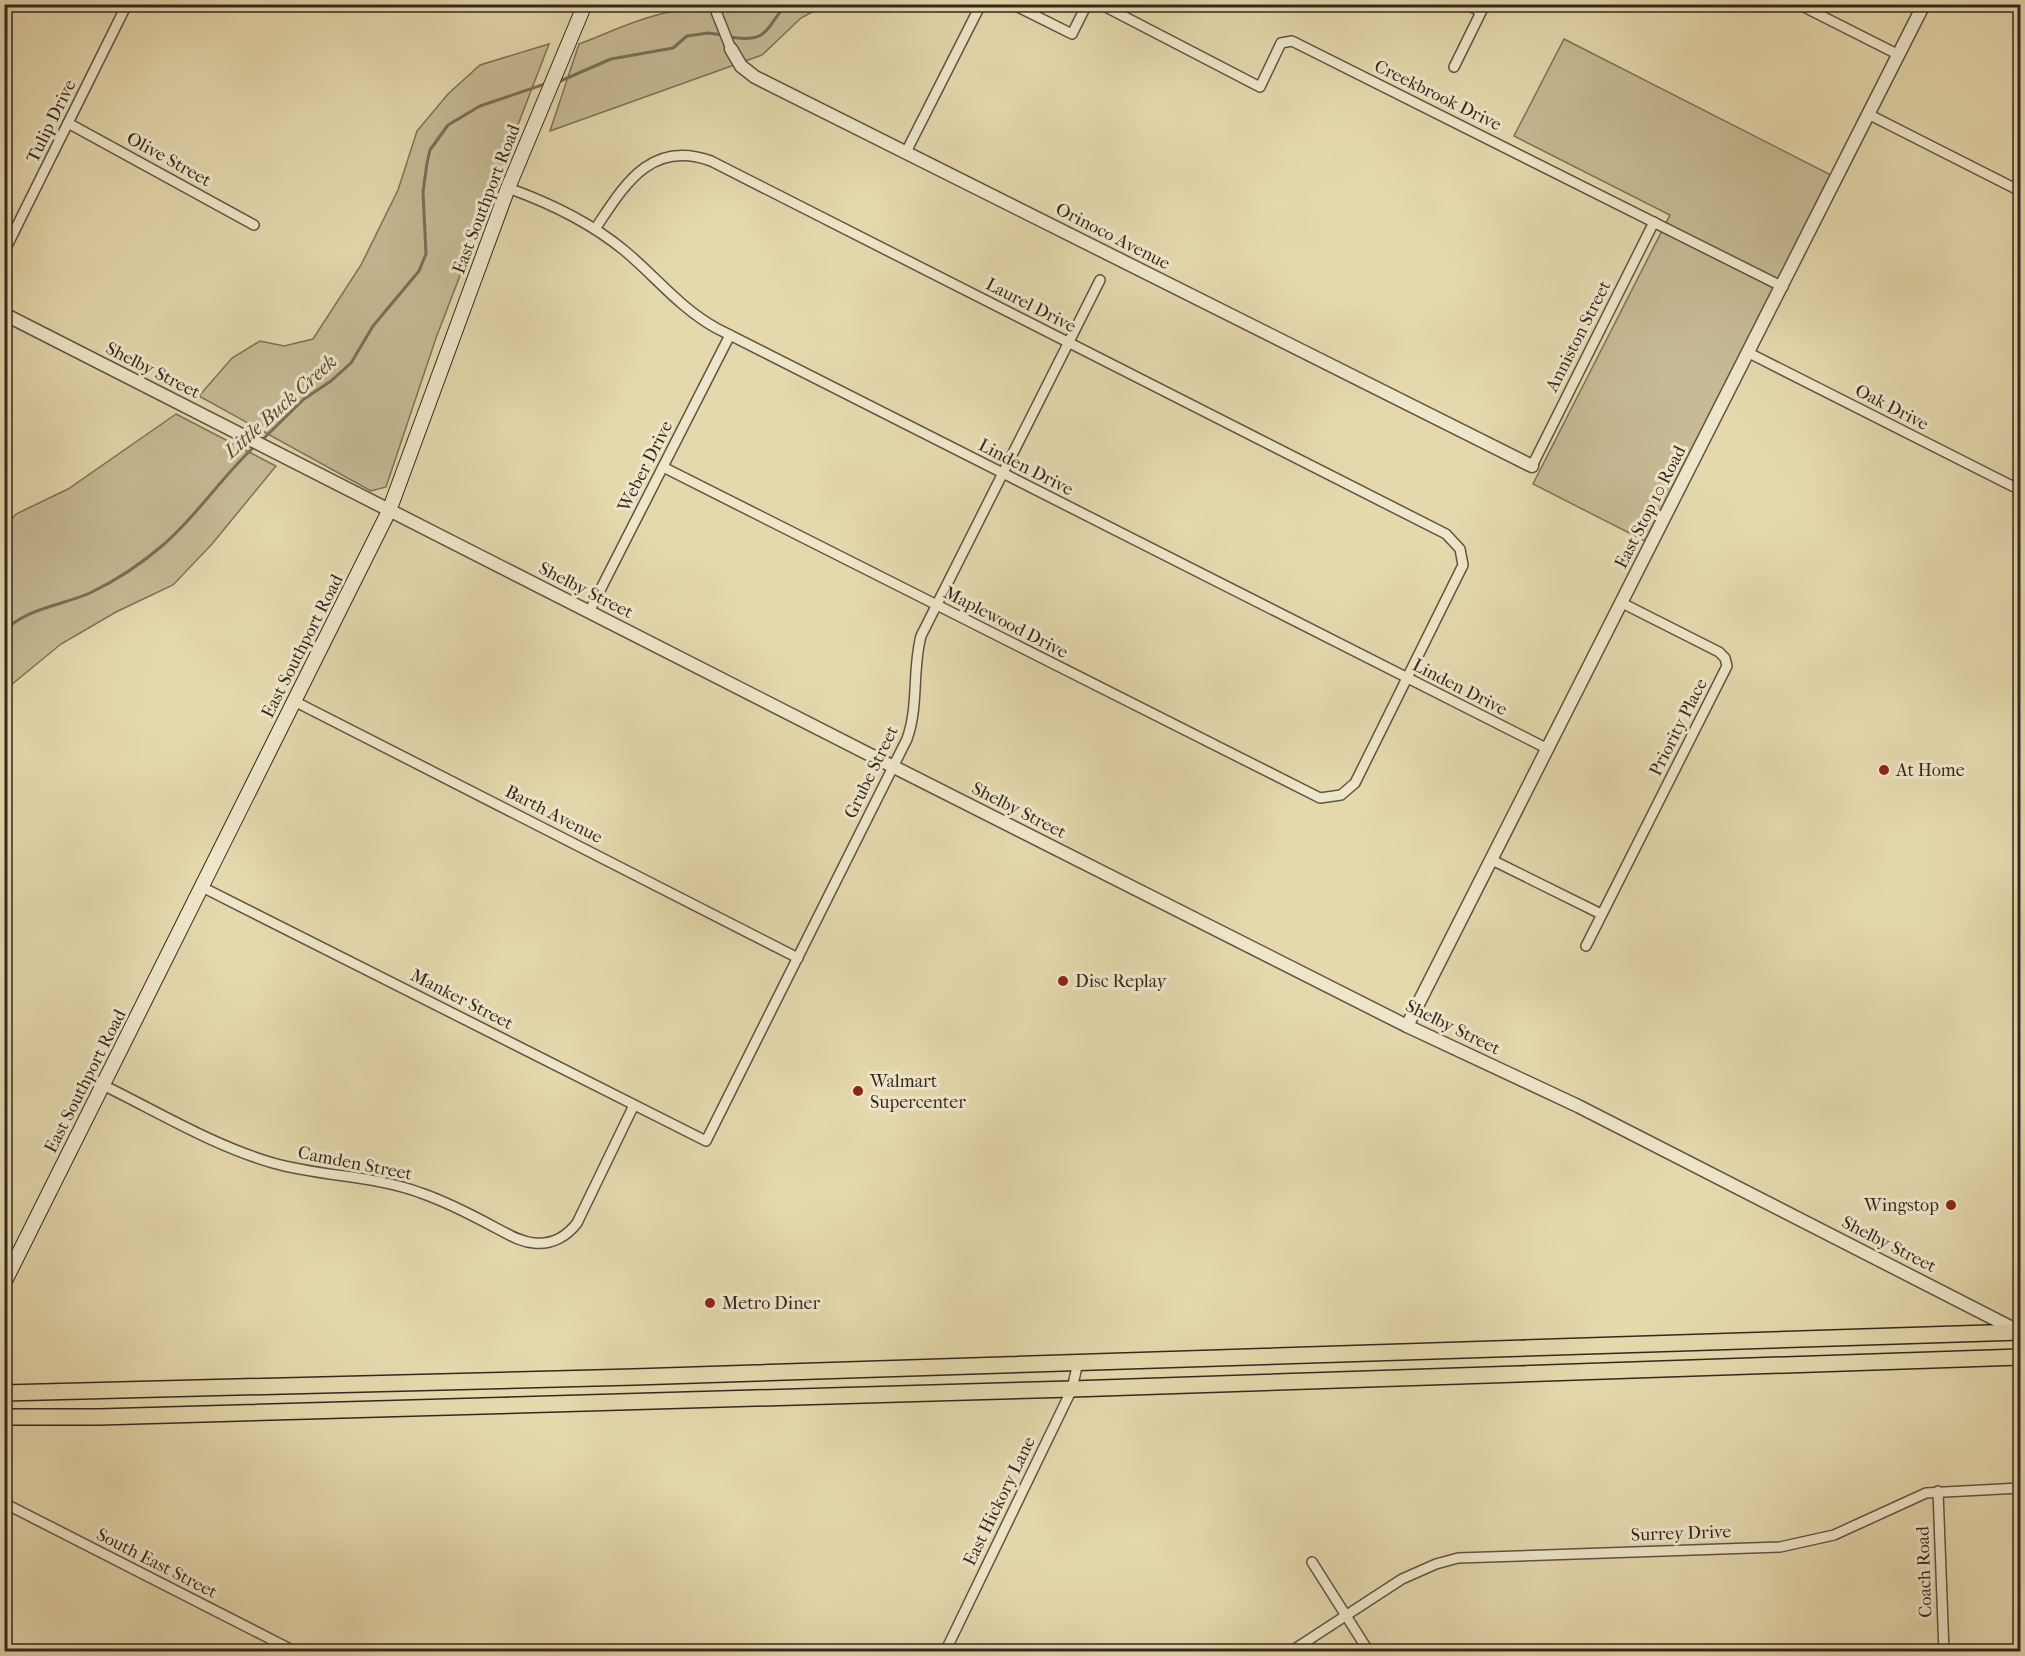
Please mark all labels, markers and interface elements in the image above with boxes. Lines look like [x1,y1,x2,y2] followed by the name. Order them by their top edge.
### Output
[1371,56,1505,135] street label: Creekbrook Drive
[22,76,81,166] street label: Tulip Drive
[448,121,525,277] street label: East Southport Road
[123,128,215,191] street label: Olive Street
[1052,199,1174,274] street label: Orinoco Avenue
[982,274,1080,337] street label: Laurel Drive
[1541,277,1616,396] street label: Anniston Street
[102,338,204,403] street label: Shelby Street
[218,350,341,464] water label: Little Buck Creek
[1852,380,1932,435] street label: Oak Drive
[613,417,677,516] street label: Weber Drive
[975,435,1077,500] street label: Linden Drive
[1610,442,1691,572] street label: East Stop 10 Road
[535,558,637,623] street label: Shelby Street
[257,571,348,721] street label: East Southport Road
[940,582,1072,663] street label: Maplewood Drive
[1409,655,1511,720] street label: Linden Drive
[1645,675,1712,779] street label: Priority Place
[840,722,903,822] street label: Grube Street
[1895,760,1965,781] place label: At Home
[1877,763,1891,777] marker: At Home
[968,778,1070,843] street label: Shelby Street
[502,781,606,848] street label: Barth Avenue
[407,965,517,1035] street label: Manker Street
[1075,971,1168,992] place label: Disc Replay
[1056,974,1070,988] marker: Disc Replay
[1402,995,1504,1060] street label: Shelby Street
[40,1006,131,1156] street label: East Southport Road
[869,1071,966,1113] place label: Walmart Supercenter
[851,1084,865,1098] marker: Walmart Supercenter
[296,1142,414,1185] street label: Camden Street
[1863,1195,1939,1216] place label: Wingstop
[1944,1198,1958,1212] marker: Wingstop
[1838,1212,1940,1277] street label: Shelby Street
[722,1293,820,1314] place label: Metro Diner
[703,1296,717,1310] marker: Metro Diner
[959,1433,1040,1569] street label: East Hickory Lane
[1630,1521,1732,1546] street label: Surrey Drive
[93,1524,221,1603] street label: South East Street
[1912,1526,1937,1618] street label: Coach Road

